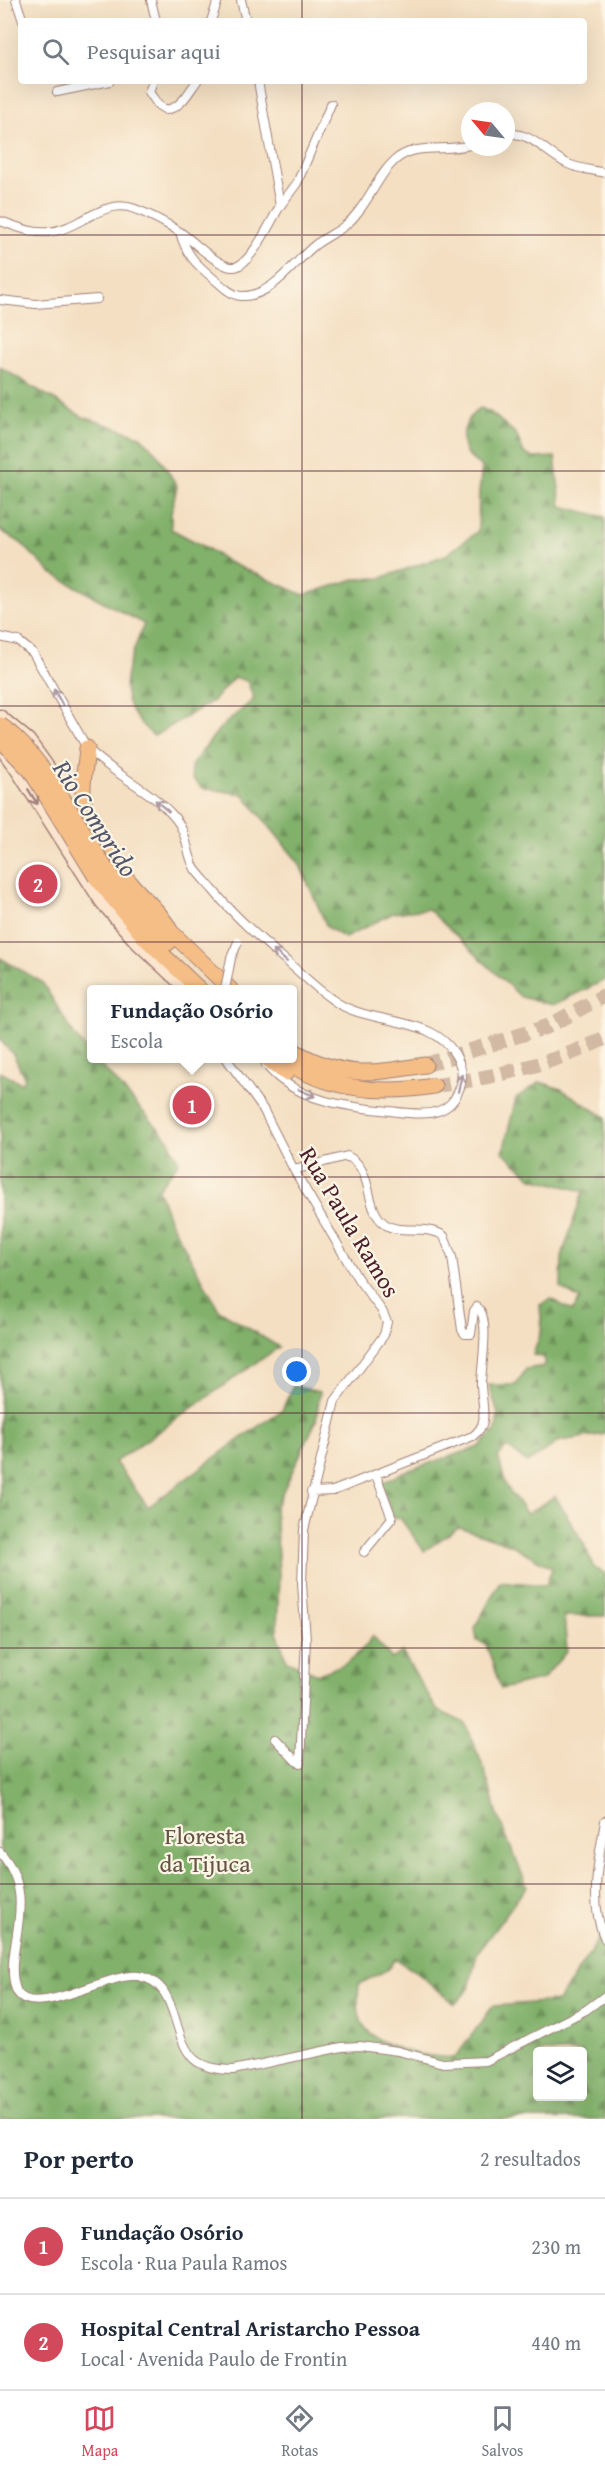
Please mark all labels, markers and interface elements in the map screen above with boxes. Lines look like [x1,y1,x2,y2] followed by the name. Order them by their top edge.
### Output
[18,18,587,84] search box
[39,35,72,68] icon: search
[87,35,221,67] text: Pesquisar aqui
[461,102,515,156] north arrow
[52,689,64,706] one-way arrow
[43,751,148,884] water label: Rio Comprido
[27,788,39,805] one-way arrow
[155,799,170,813] one-way arrow
[18,862,57,906] pin: 2
[273,949,288,963] one-way arrow
[87,985,297,1063] popup
[111,994,273,1026] text: Fundação Osório
[111,1026,163,1055] text: Escola
[455,1074,467,1093] one-way arrow
[172,1082,212,1128] pin: 1
[298,1088,316,1100] one-way arrow
[291,1140,409,1304] street label: Rua Paula Ramos
[282,1357,311,1386] your location
[159,1818,251,1881] park label: Floresta da Tijuca
[533,2047,587,2101] map controls
[533,2047,587,2101] button: layers
[24,2139,134,2178] text: Por perto
[480,2144,581,2173] text: 2 resultados
[81,2216,244,2248] text: Fundação Osório
[38,2232,49,2261] text: 1
[531,2232,581,2261] text: 230 m
[81,2248,287,2277] text: Escola · Rua Paula Ramos
[81,2312,420,2344] text: Hospital Central Aristarcho Pessoa
[38,2328,49,2357] text: 2
[531,2328,581,2357] text: 440 m
[81,2344,347,2373] text: Local · Avenida Paulo de Frontin
[82,2402,118,2462] tab: Mapa
[281,2402,318,2462] tab: Rotas
[481,2402,523,2462] tab: Salvos

